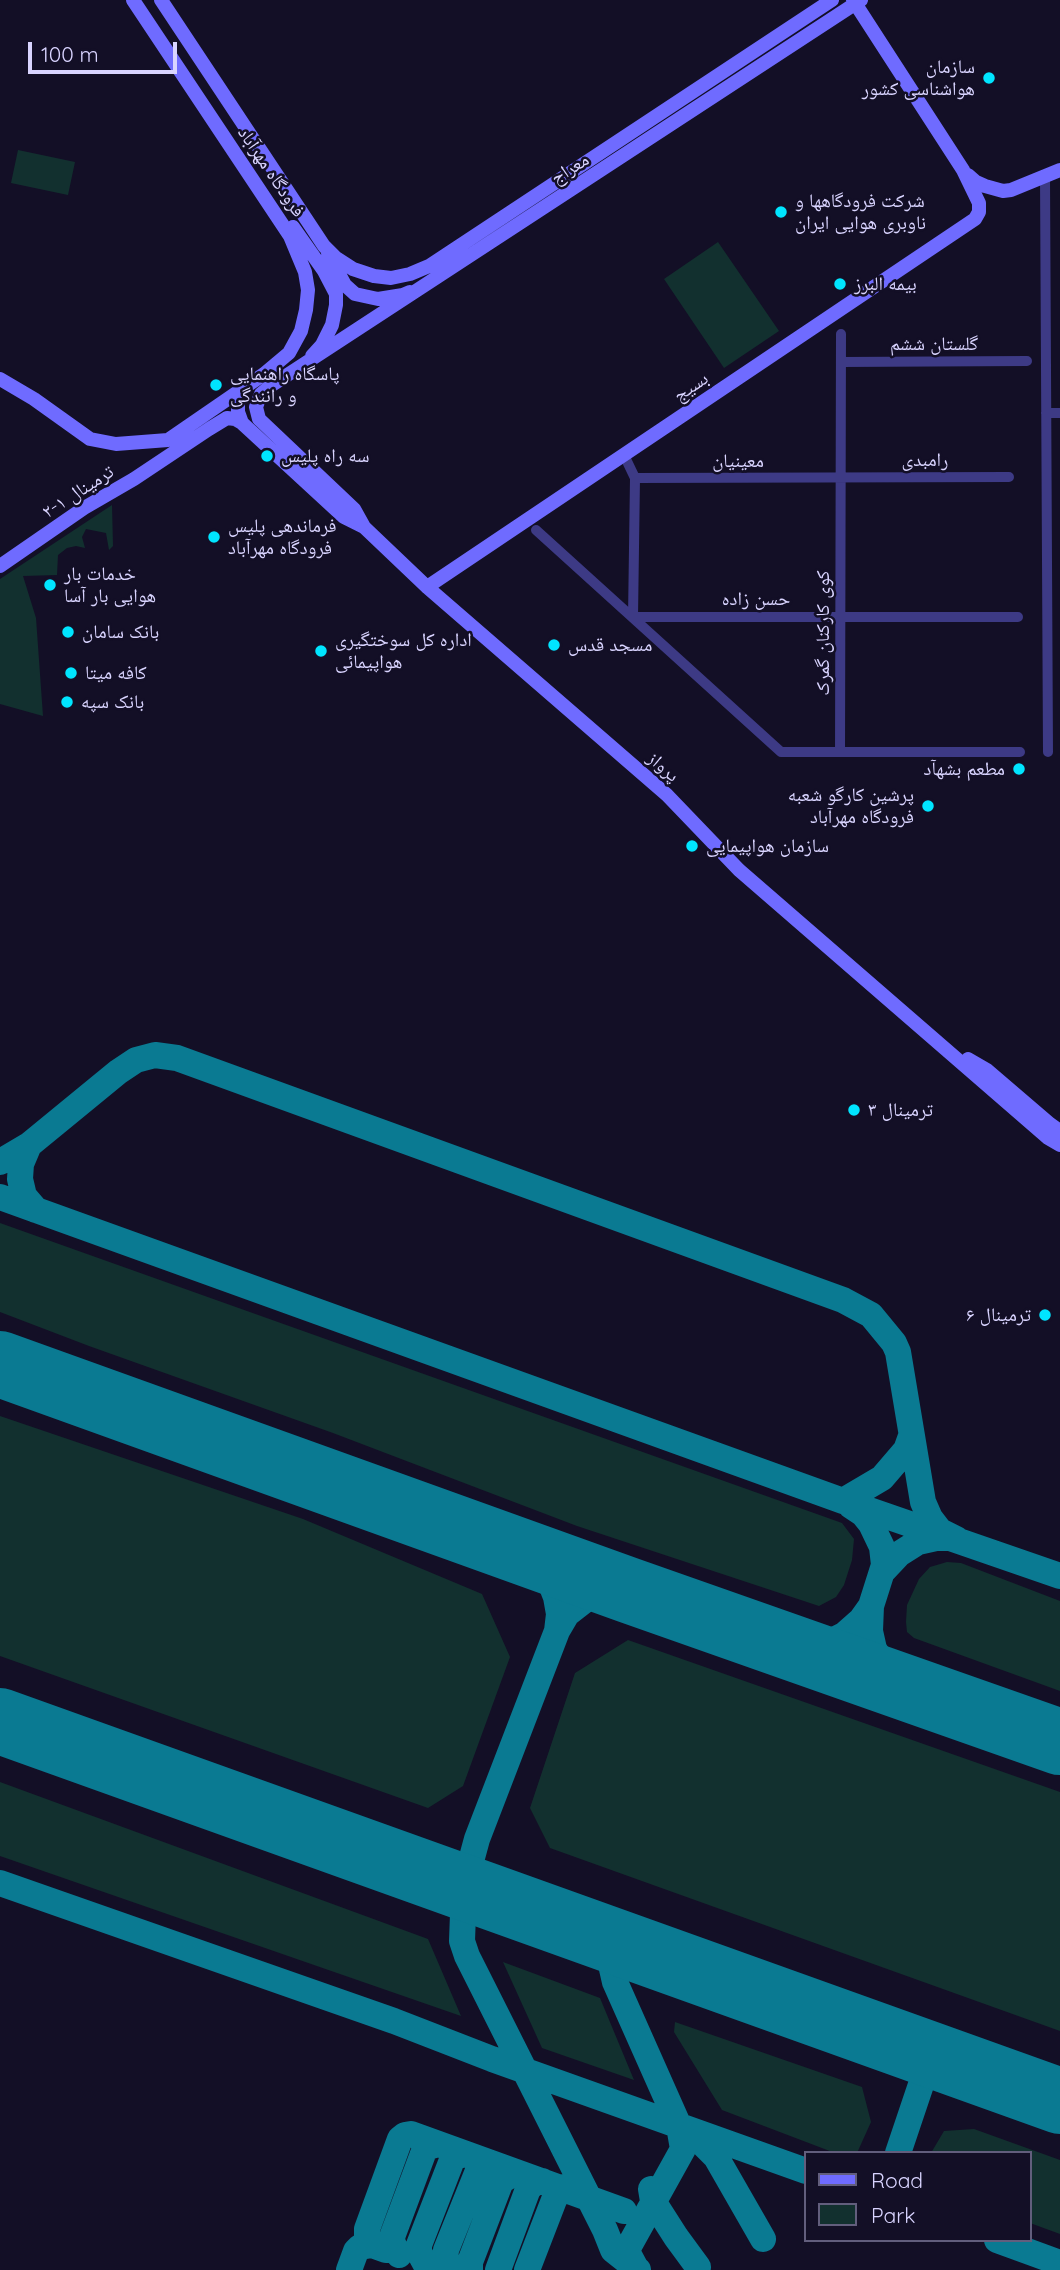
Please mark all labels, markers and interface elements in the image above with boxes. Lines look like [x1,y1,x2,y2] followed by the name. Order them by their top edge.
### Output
[32,28,180,72] scale bar
[41,41,99,67] text: 100 m
[862,56,975,100] place label: سازمان هواشناسی کشور
[981,70,997,86] marker: سازمان هواشناسی کشور
[232,122,310,222] street label: فرودگاه مهرآباد
[547,148,593,190] street label: معراج
[795,190,926,234] place label: شرکت فرودگاهها و ناوبری هوایی ایران
[773,204,789,220] marker: شرکت فرودگاهها و ناوبری هوایی ایران
[854,273,917,295] place label: بیمه البرز
[832,276,848,292] marker: بیمه البرز
[890,333,978,355] street label: گلستان ششم
[230,363,340,407] place label: پاسگاه راهنمایی و رانندگی
[669,367,713,407] street label: بسیج
[208,377,224,393] marker: پاسگاه راهنمایی و رانندگی
[281,445,369,467] place label: سه راه پلیس
[259,448,275,464] marker: سه راه پلیس
[902,449,948,471] street label: رامبدی
[712,450,764,472] street label: معینیان
[38,460,118,524] street label: ترمینال ۱-۲
[228,515,337,559] place label: فرماندهی پلیس فرودگاه مهرآباد
[206,529,222,545] marker: فرماندهی پلیس فرودگاه مهرآباد
[64,563,156,607] place label: خدمات بار هوایی بار آسا
[812,570,834,696] street label: کوی کارکنان گمرک
[42,577,58,593] marker: خدمات بار هوایی بار آسا
[722,588,790,610] street label: حسن زاده
[82,621,159,643] place label: بانک سامان
[60,624,76,640] marker: بانک سامان
[335,629,472,673] place label: اداره کل سوختگیری هواپیمائی
[568,634,652,656] place label: مسجد قدس
[546,637,562,653] marker: مسجد قدس
[313,643,329,659] marker: اداره کل سوختگیری هواپیمائی
[85,662,147,684] place label: کافه میتا
[63,665,79,681] marker: کافه میتا
[81,691,144,713] place label: بانک سپه
[59,694,75,710] marker: بانک سپه
[642,747,684,787] street label: پرواز
[924,758,1005,780] place label: مطعم بشهآد
[1011,761,1027,777] marker: مطعم بشهآد
[788,784,914,828] place label: پرشین کارگو شعبه فرودگاه مهرآباد
[920,798,936,814] marker: پرشین کارگو شعبه فرودگاه مهرآباد
[706,835,829,857] place label: سازمان هواپیمایی
[684,838,700,854] marker: سازمان هواپیمایی
[868,1099,933,1121] place label: ترمینال ۳
[846,1102,862,1118] marker: ترمینال ۳
[966,1304,1031,1326] place label: ترمینال ۶
[1037,1307,1053,1323] marker: ترمینال ۶
[804,2151,1032,2242] legend
[871,2167,923,2193] text: Road
[871,2202,915,2228] text: Park

